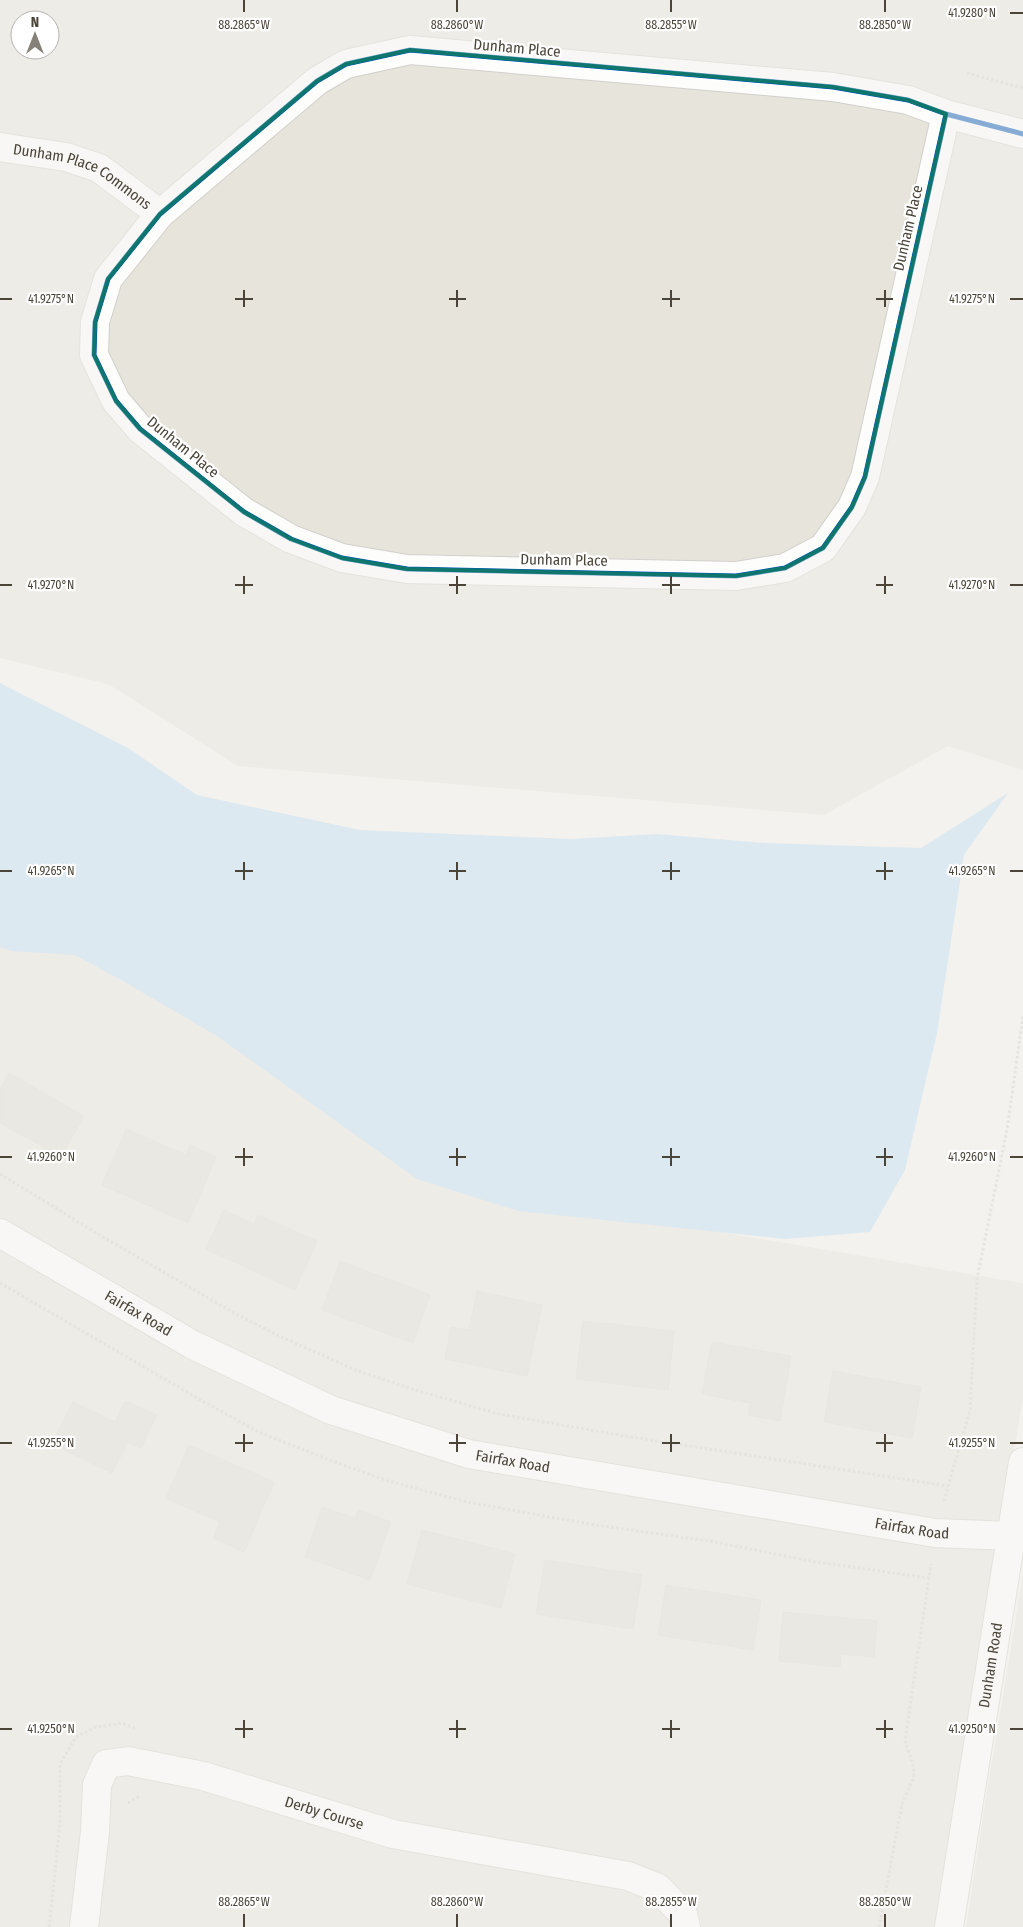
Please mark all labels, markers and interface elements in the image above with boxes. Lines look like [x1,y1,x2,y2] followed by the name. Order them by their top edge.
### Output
[948,6,996,20] text: 41.9280°N
[10,10,60,60] north arrow
[31,14,39,31] text: N
[218,18,270,32] text: 88.2865°W
[431,18,483,32] text: 88.2860°W
[645,18,697,32] text: 88.2855°W
[859,18,911,32] text: 88.2850°W
[473,35,561,61] street label: Dunham Place
[12,140,155,213] street label: Dunham Place Commons
[889,183,927,273] street label: Dunham Place
[28,292,74,306] text: 41.9275°N
[949,292,995,306] text: 41.9275°N
[143,413,223,481] street label: Dunham Place
[520,550,608,570] street label: Dunham Place
[28,578,74,592] text: 41.9270°N
[949,578,995,592] text: 41.9270°N
[27,864,75,878] text: 41.9265°N
[948,864,996,878] text: 41.9265°N
[27,1150,75,1164] text: 41.9260°N
[948,1150,996,1164] text: 41.9260°N
[101,1287,175,1340] street label: Fairfax Road
[28,1436,74,1450] text: 41.9255°N
[949,1436,995,1450] text: 41.9255°N
[474,1446,551,1477] street label: Fairfax Road
[874,1514,950,1543] street label: Fairfax Road
[975,1621,1006,1709] street label: Dunham Road
[27,1722,75,1736] text: 41.9250°N
[948,1722,996,1736] text: 41.9250°N
[283,1793,366,1834] street label: Derby Course
[218,1895,270,1909] text: 88.2865°W
[431,1895,483,1909] text: 88.2860°W
[645,1895,697,1909] text: 88.2855°W
[859,1895,911,1909] text: 88.2850°W

